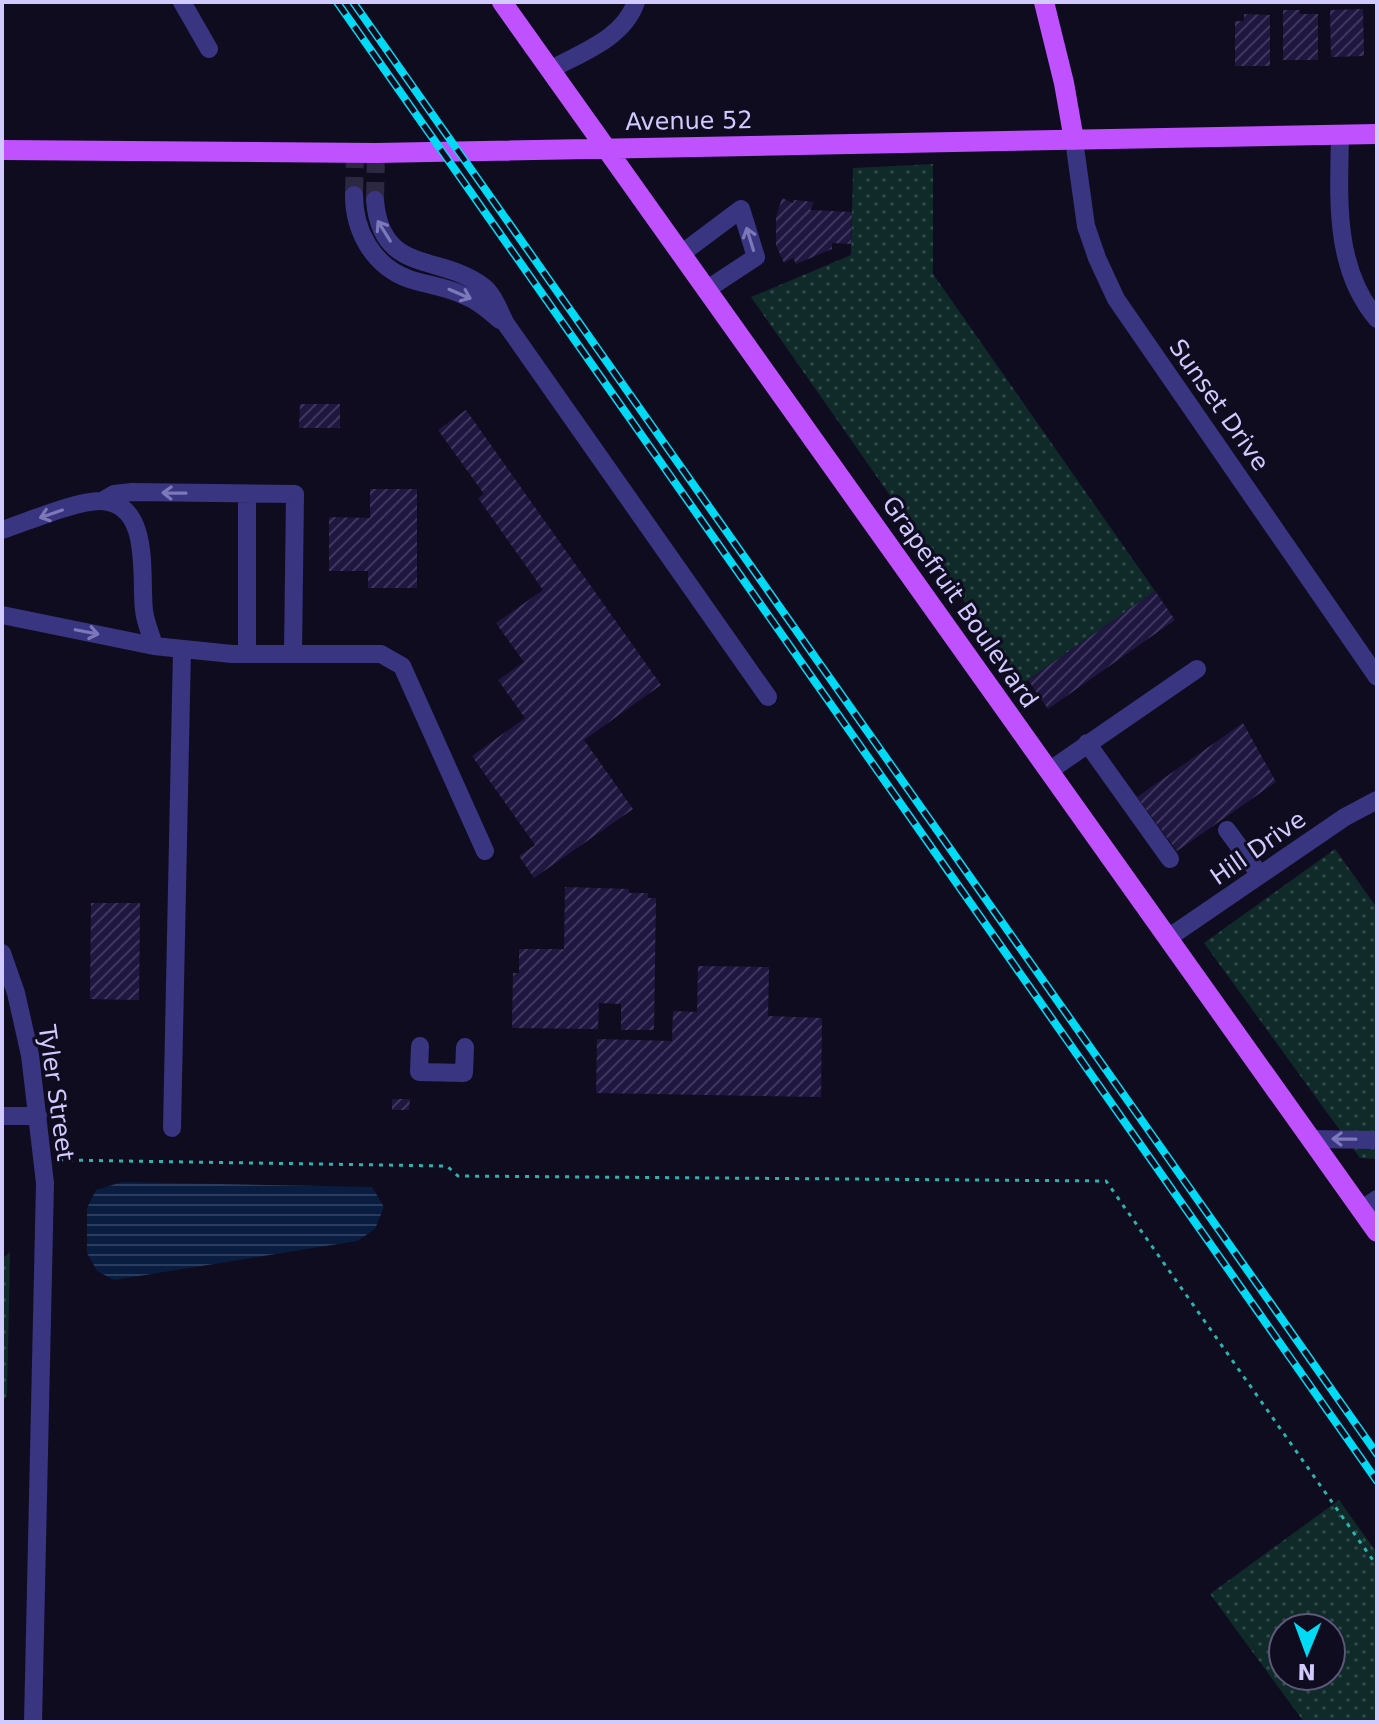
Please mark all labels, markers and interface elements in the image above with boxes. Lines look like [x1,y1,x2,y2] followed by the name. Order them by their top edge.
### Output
[625,106,753,136] street label: Avenue 52
[376,220,392,243] one-way arrow
[742,227,756,252] one-way arrow
[448,288,472,303] one-way arrow
[1163,334,1275,476] street label: Sunset Drive
[161,485,188,500] one-way arrow
[876,491,1044,713] street label: Grapefruit Boulevard
[39,508,64,523] one-way arrow
[74,625,99,640] one-way arrow
[1205,805,1311,891] street label: Hill Drive
[32,1022,79,1163] street label: Tyler Street
[1331,1131,1358,1147] one-way arrow
[1267,1612,1347,1692] north arrow
[1297,1659,1316,1684] text: N

